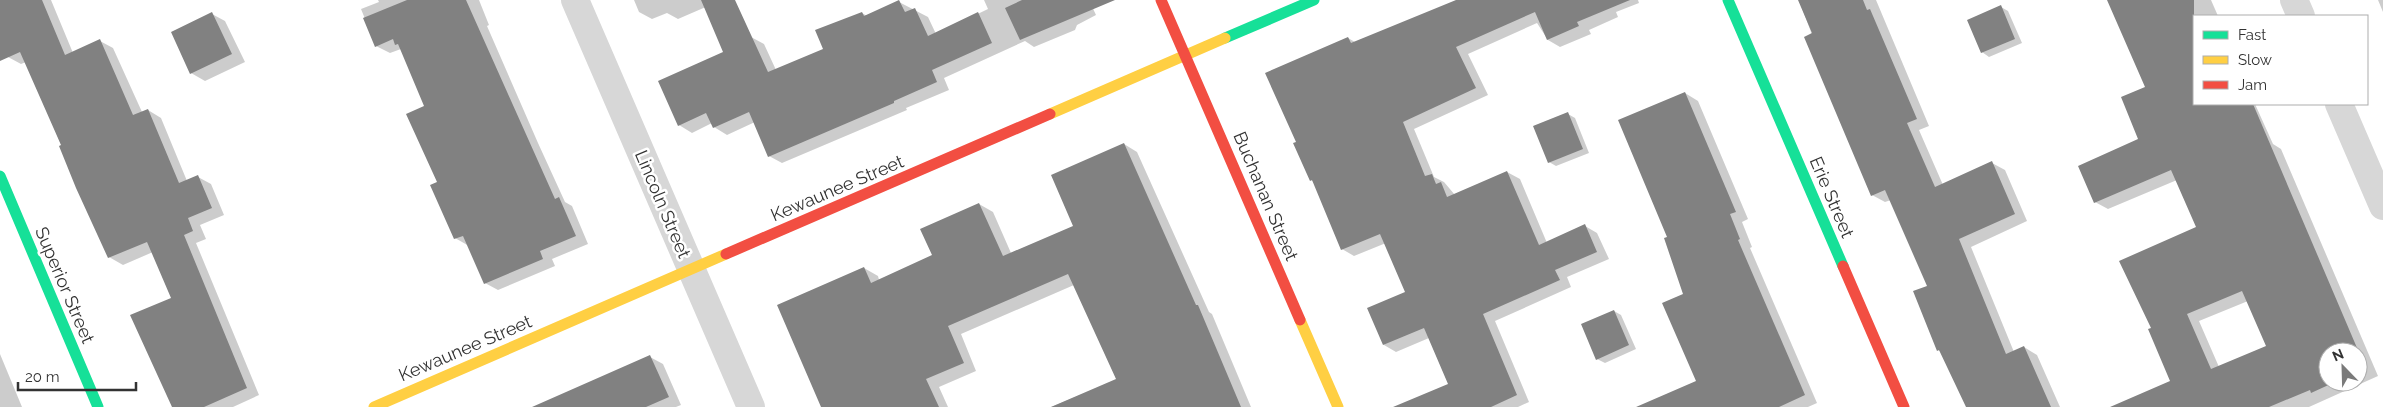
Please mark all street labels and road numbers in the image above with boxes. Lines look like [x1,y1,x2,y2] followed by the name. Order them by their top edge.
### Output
[1229,128,1303,264] street label: Buchanan Street
[631,147,695,261] street label: Lincoln Street
[767,151,907,225] street label: Kewaunee Street
[1805,153,1859,241] street label: Erie Street
[31,224,99,346] street label: Superior Street
[395,311,535,385] street label: Kewaunee Street

